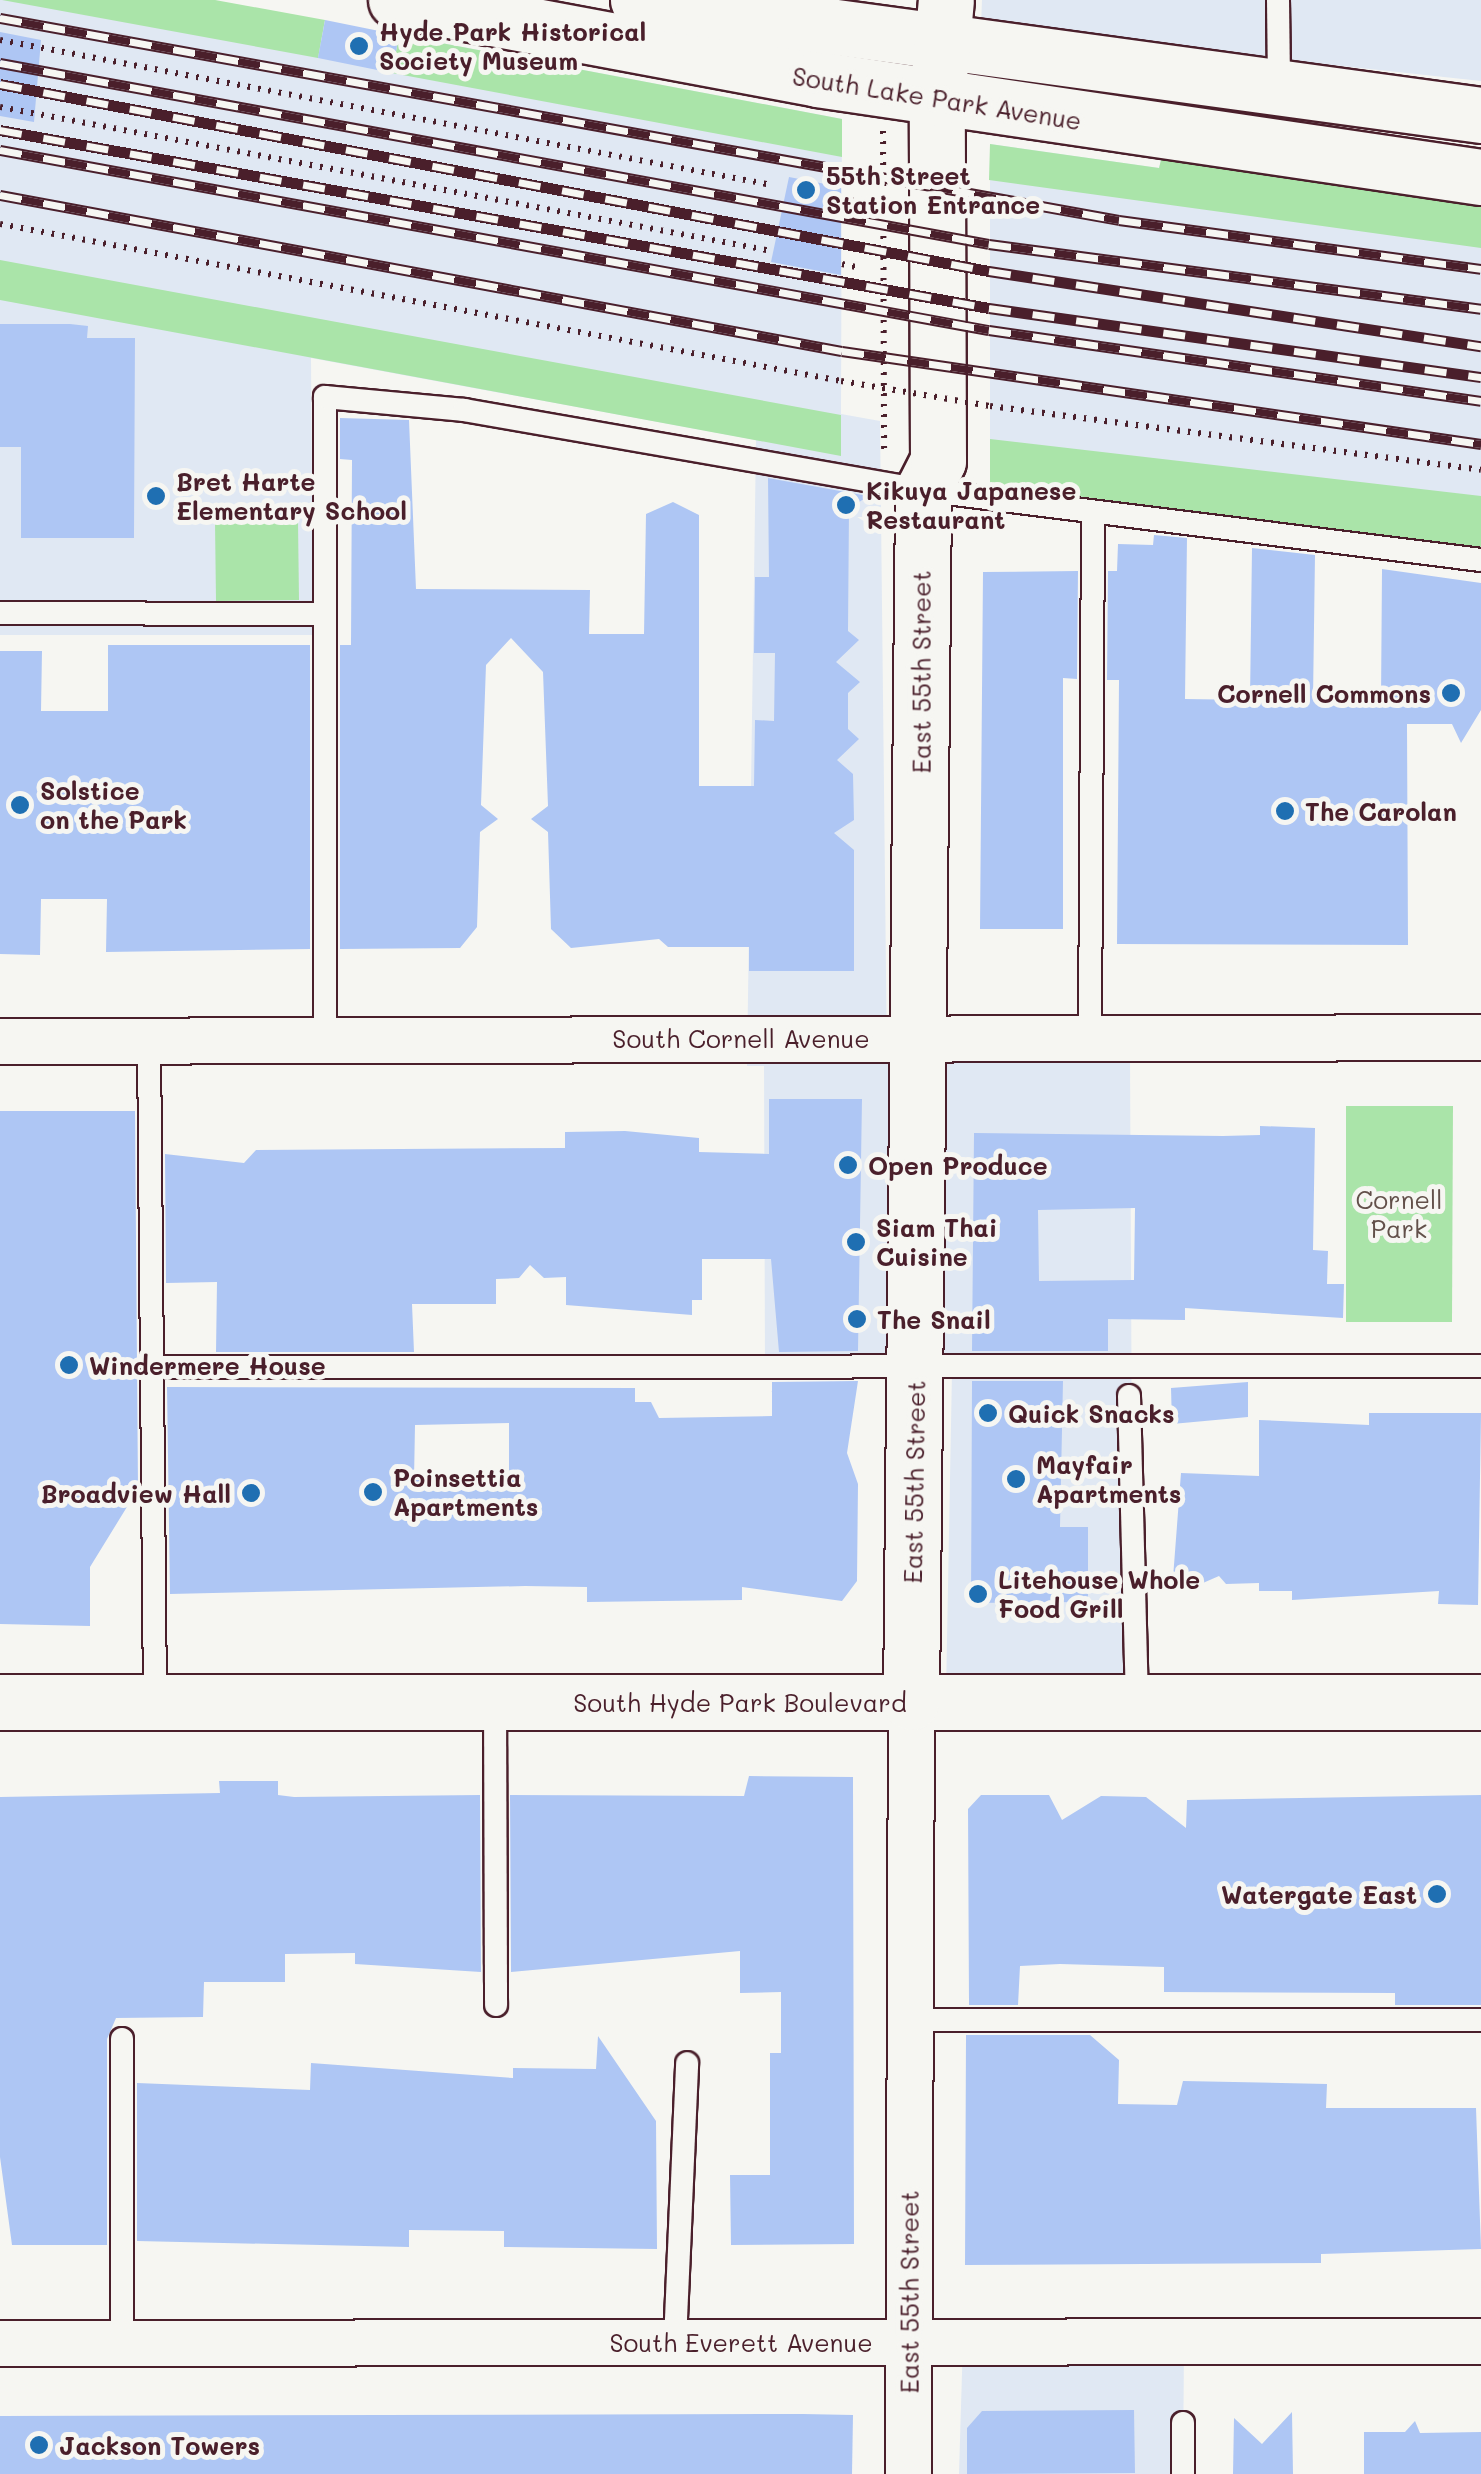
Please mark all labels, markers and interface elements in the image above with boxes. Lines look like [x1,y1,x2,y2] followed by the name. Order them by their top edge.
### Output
[379,17,646,76] place label: Hyde Park Historical Society Museum
[348,35,370,57] marker: Hyde Park Historical Society Museum
[790,60,1084,136] street label: South Lake Park Avenue
[826,161,1040,220] place label: 55th Street Station Entrance
[795,179,817,201] marker: 55th Street Station Entrance
[176,467,407,526] place label: Bret Harte Elementary School
[866,476,1076,535] place label: Kikuya Japanese Restaurant
[145,485,167,507] marker: Bret Harte Elementary School
[835,494,857,516] marker: Kikuya Japanese Restaurant
[906,571,936,773] street label: East 55th Street
[1217,678,1431,708] place label: Cornell Commons
[1440,682,1462,704] marker: Cornell Commons
[40,776,187,835] place label: Solstice on the Park
[9,794,31,816] marker: Solstice on the Park
[1305,796,1457,826] place label: The Carolan
[1274,800,1296,822] marker: The Carolan
[612,1023,870,1053] street label: South Cornell Avenue
[868,1150,1048,1180] place label: Open Produce
[837,1154,859,1176] marker: Open Produce
[1355,1185,1443,1244] park label: Cornell Park
[876,1213,997,1272] place label: Siam Thai Cuisine
[845,1231,867,1253] marker: Siam Thai Cuisine
[877,1304,991,1334] place label: The Snail
[846,1308,868,1330] marker: The Snail
[89,1350,326,1380] place label: Windermere House
[58,1354,80,1376] marker: Windermere House
[897,1380,931,1584] street label: East 55th Street
[1008,1398,1175,1428] place label: Quick Snacks
[977,1402,999,1424] marker: Quick Snacks
[1036,1450,1181,1509] place label: Mayfair Apartments
[393,1463,538,1522] place label: Poinsettia Apartments
[1005,1468,1027,1490] marker: Mayfair Apartments
[41,1478,231,1508] place label: Broadview Hall
[362,1481,384,1503] marker: Poinsettia Apartments
[240,1482,262,1504] marker: Broadview Hall
[998,1565,1200,1624] place label: Litehouse Whole Food Grill
[967,1583,989,1605] marker: Litehouse Whole Food Grill
[573,1687,907,1717] street label: South Hyde Park Boulevard
[1221,1879,1417,1909] place label: Watergate East
[1426,1883,1448,1905] marker: Watergate East
[894,2191,924,2393] street label: East 55th Street
[609,2327,873,2357] street label: South Everett Avenue
[59,2430,260,2460] place label: Jackson Towers
[28,2434,50,2456] marker: Jackson Towers

